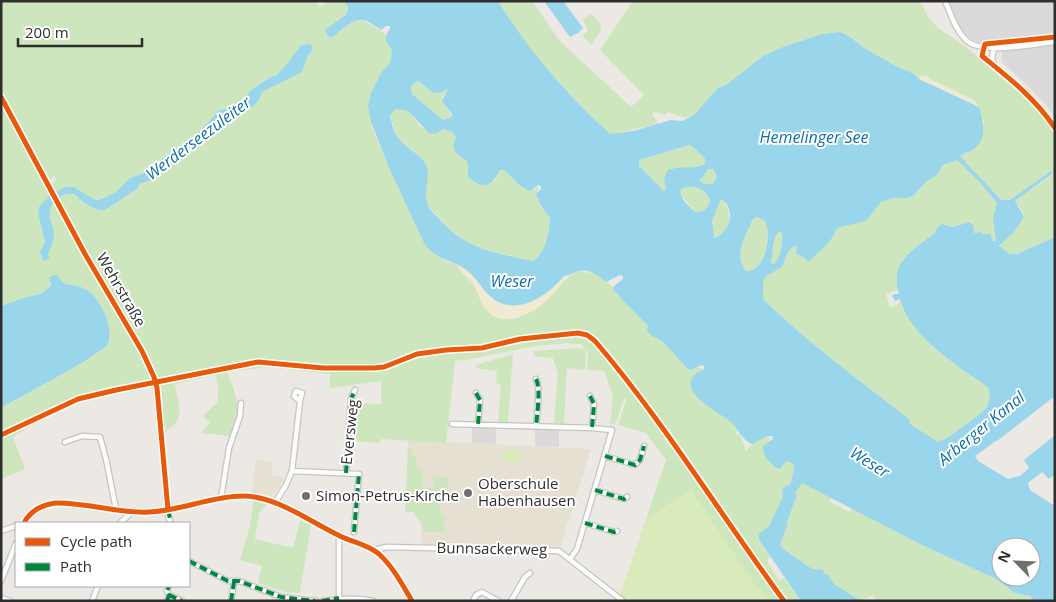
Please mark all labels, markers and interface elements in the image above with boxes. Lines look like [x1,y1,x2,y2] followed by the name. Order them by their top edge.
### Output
[18,15,141,47] scale bar
[25,22,69,42] text: 200 m
[141,91,256,185] water label: Werderseezuleiter
[760,126,868,148] water label: Hemelinger See
[93,249,151,330] street label: Wehrstraße
[491,270,534,292] water label: Weser
[932,386,1030,470] water label: Arberger Kanal
[336,398,362,466] street label: Eversweg
[846,441,895,483] water label: Weser
[478,473,576,510] place label: Oberschule Habenhausen
[316,485,459,505] place label: Simon-Petrus-Kirche
[462,487,474,499] marker: Oberschule Habenhausen
[300,490,312,502] marker: Simon-Petrus-Kirche
[15,522,190,587] legend
[60,531,132,551] text: Cycle path
[437,537,547,559] street label: Bunnsackerweg
[991,537,1041,587] north arrow
[993,547,1015,566] text: N
[60,556,92,576] text: Path

